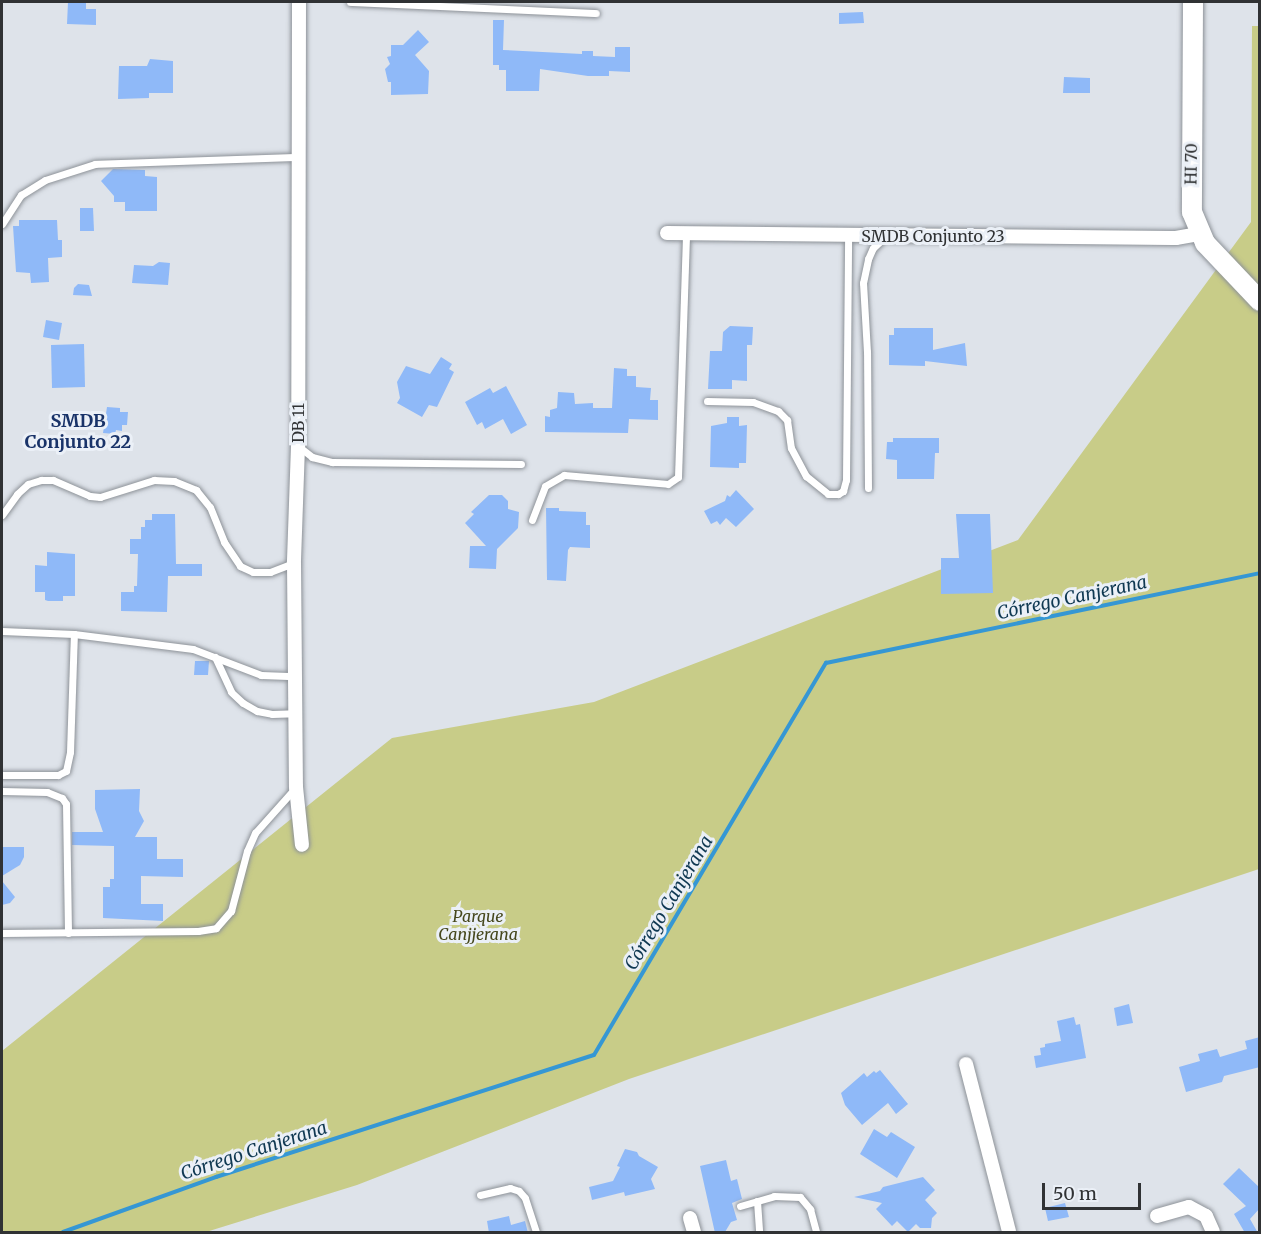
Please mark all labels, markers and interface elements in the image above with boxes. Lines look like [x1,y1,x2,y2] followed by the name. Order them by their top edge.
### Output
[1181,143,1201,185] street label: HI 70
[861,226,1005,246] street label: SMDB Conjunto 23
[288,403,308,443] street label: DB 11
[25,411,131,454] district label: SMDB Conjunto 22
[995,572,1149,624] water label: Córrego Canjerana
[620,832,718,974] water label: Córrego Canjerana
[438,906,518,944] park label: Parque Canjjerana
[178,1117,330,1185] water label: Córrego Canjerana
[1045,1171,1144,1209] scale bar
[1053,1182,1097,1205] text: 50 m

